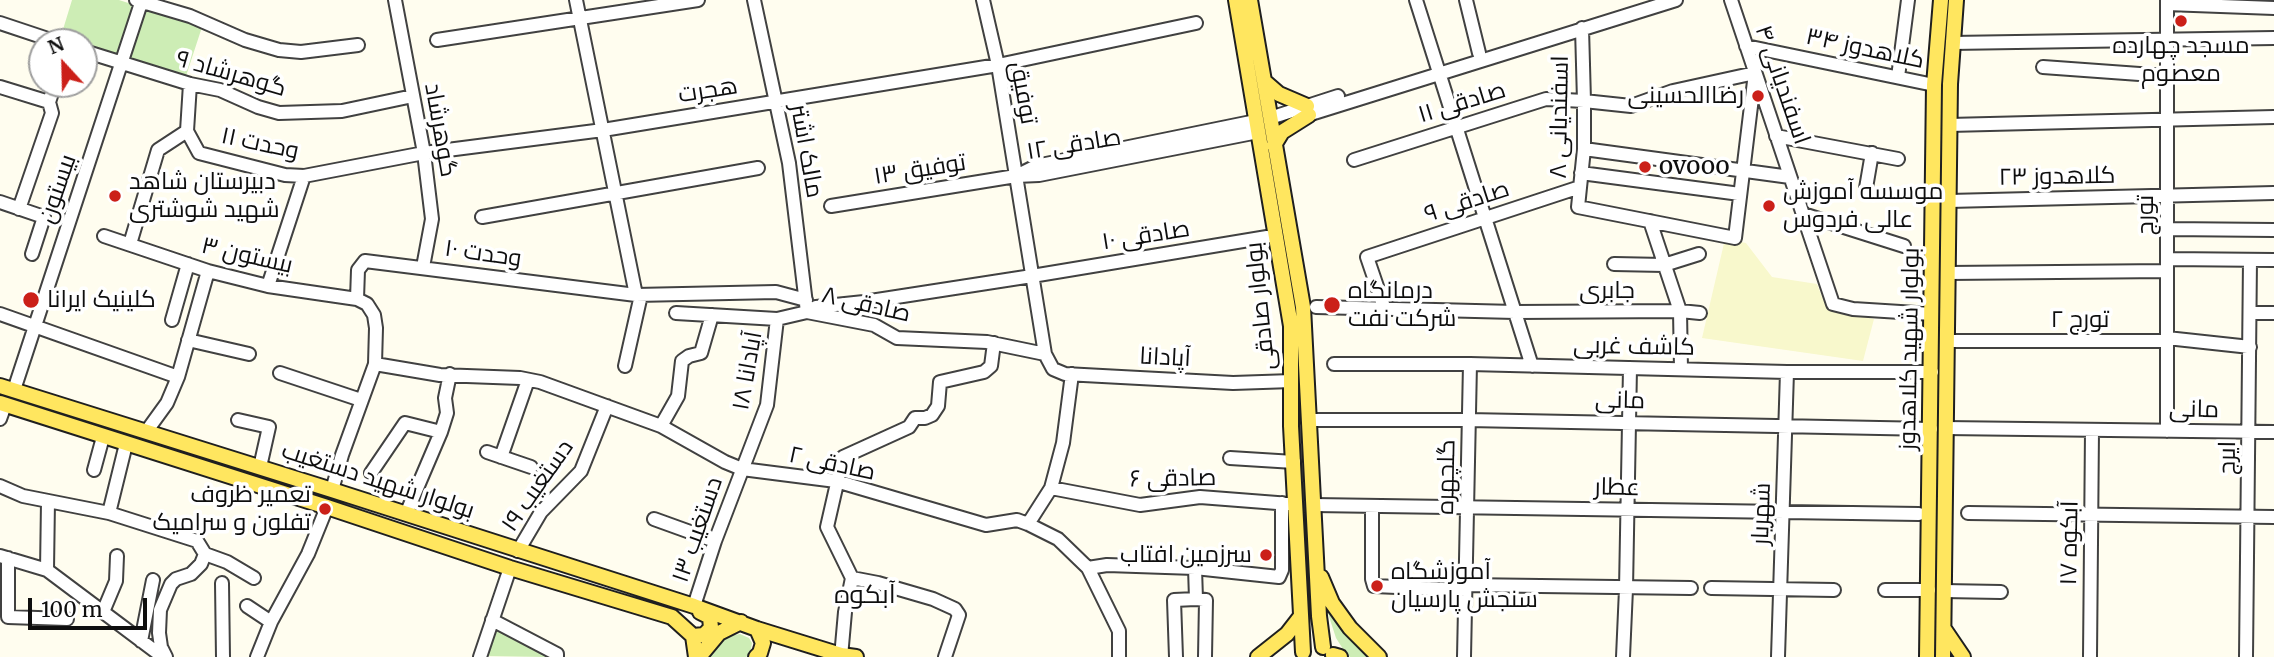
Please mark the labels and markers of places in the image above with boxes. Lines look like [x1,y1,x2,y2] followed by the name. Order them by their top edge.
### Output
[2173,13,2189,29] marker: مسجد چهارده معصوم
[2112,32,2250,88] place label: مسجد چهارده معصوم
[1627,82,1744,110] place label: رضاالحسینی
[1750,88,1766,104] marker: رضاالحسینی
[1659,153,1730,181] place label: ovooo
[1637,159,1653,175] marker: ovooo
[129,168,280,224] place label: دبیرستان شاهد شهید شوشتری
[1783,178,1943,234] place label: موسسه آموزش عالی فردوس
[107,188,123,204] marker: دبیرستان شاهد شهید شوشتری
[1761,198,1777,214] marker: موسسه آموزش عالی فردوس
[1348,277,1456,333] place label: درمانگاه شرکت نفت
[47,286,156,314] place label: کلینیک ایرانا
[21,290,41,310] marker: کلینیک ایرانا
[1322,295,1342,315] marker: درمانگاه شرکت نفت
[152,481,311,537] place label: تعمیر ظروف تفلون و سرامیک
[317,501,333,517] marker: تعمیر ظروف تفلون و سرامیک
[1120,541,1252,569] place label: سرزمین افتاب
[1258,547,1274,563] marker: سرزمین افتاب
[1391,558,1538,614] place label: آموزشگاه سنجش پارسیان
[1369,578,1385,594] marker: آموزشگاه سنجش پارسیان

